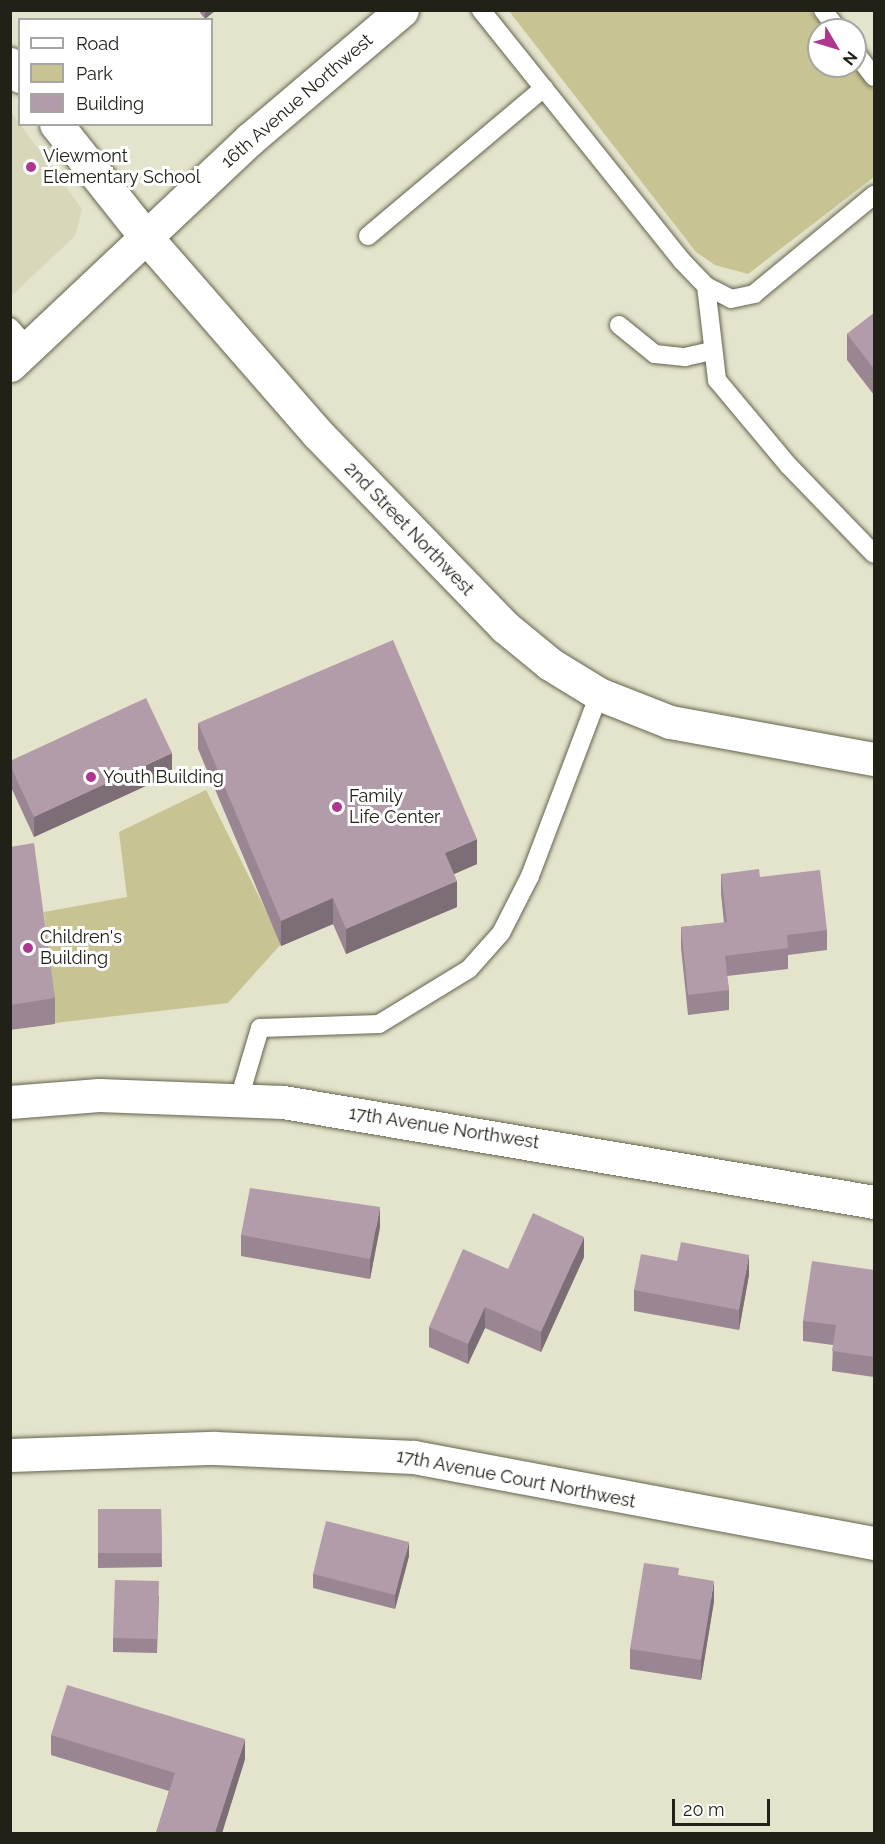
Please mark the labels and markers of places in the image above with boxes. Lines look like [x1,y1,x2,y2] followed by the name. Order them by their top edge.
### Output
[43,146,201,188] place label: Viewmont Elementary School
[24,160,38,174] marker: Viewmont Elementary School
[103,766,224,788] place label: Youth Building
[84,770,98,784] marker: Youth Building
[349,786,440,828] place label: Family Life Center
[330,800,344,814] marker: Family Life Center
[40,927,122,970] place label: Children's Building
[21,941,35,955] marker: Children's Building

